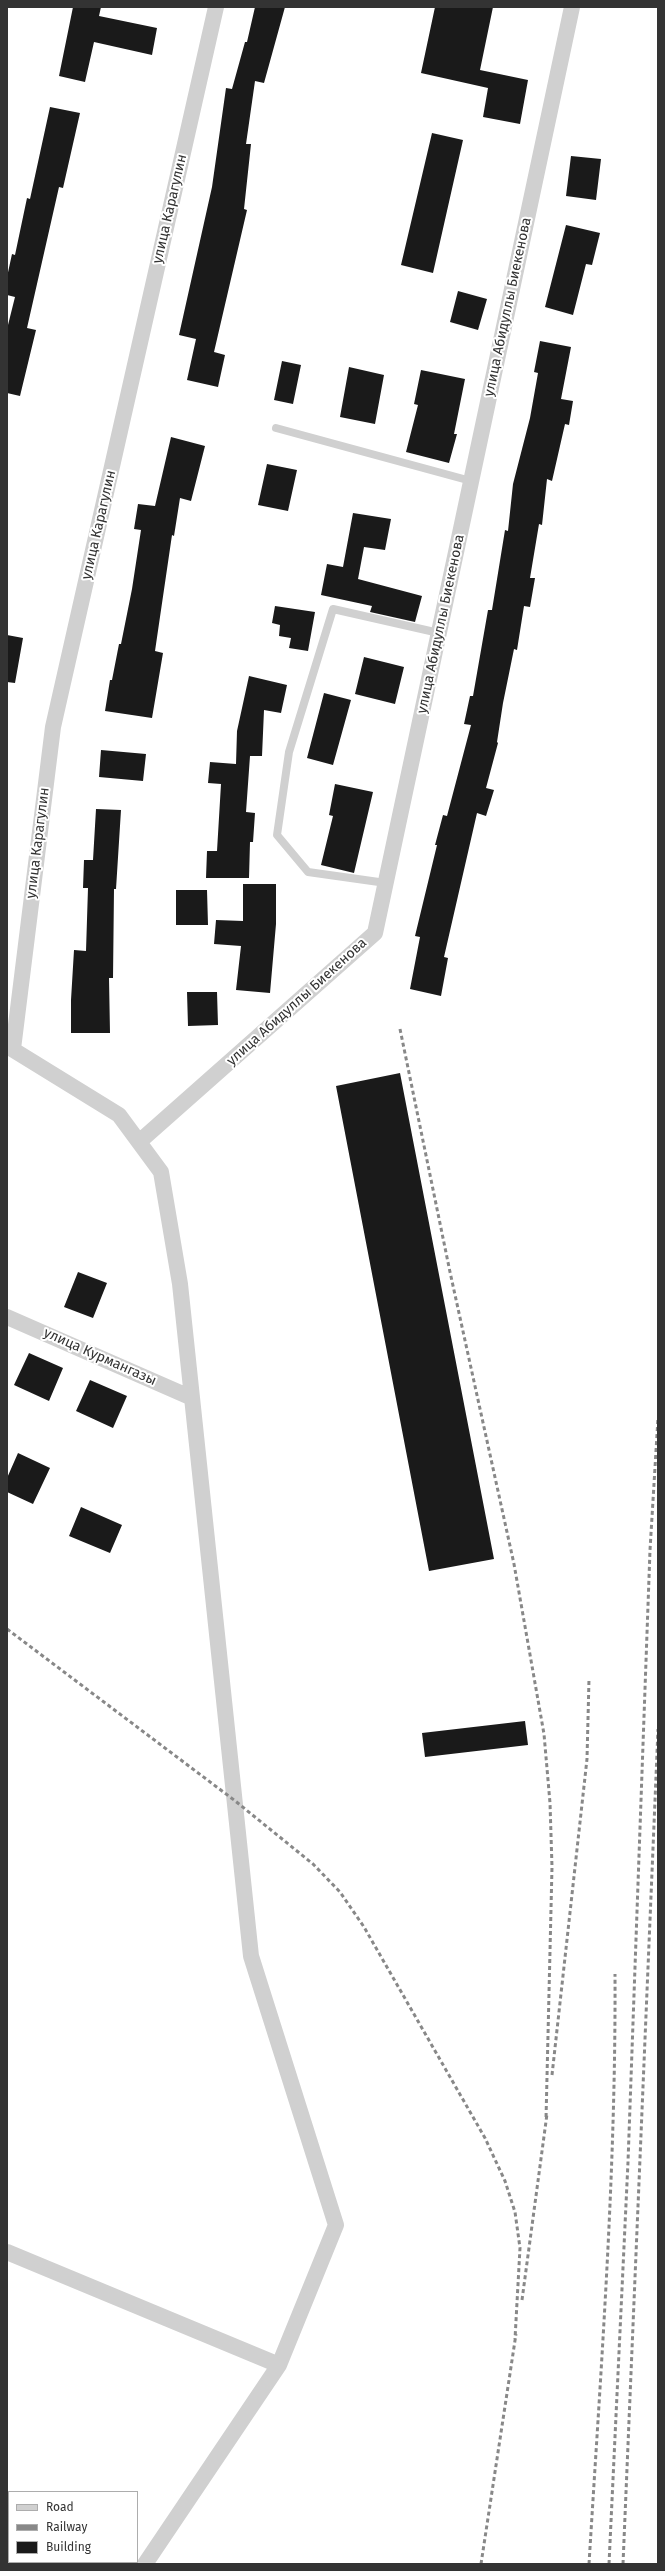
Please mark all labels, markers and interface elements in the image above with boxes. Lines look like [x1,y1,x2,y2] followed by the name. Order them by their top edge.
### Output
[149,153,191,265] street label: улица Карагулин
[481,216,535,398] street label: улица Абидуллы Биекенова
[78,469,120,581] street label: улица Карагулин
[414,533,468,715] street label: улица Абидуллы Биекенова
[23,787,53,899] street label: улица Карагулин
[224,935,370,1069] street label: улица Абидуллы Биекенова
[41,1325,159,1389] street label: улица Курмангазы
[8,2491,138,2563] legend
[46,2500,74,2514] text: Road
[46,2520,87,2534] text: Railway
[46,2540,91,2554] text: Building

